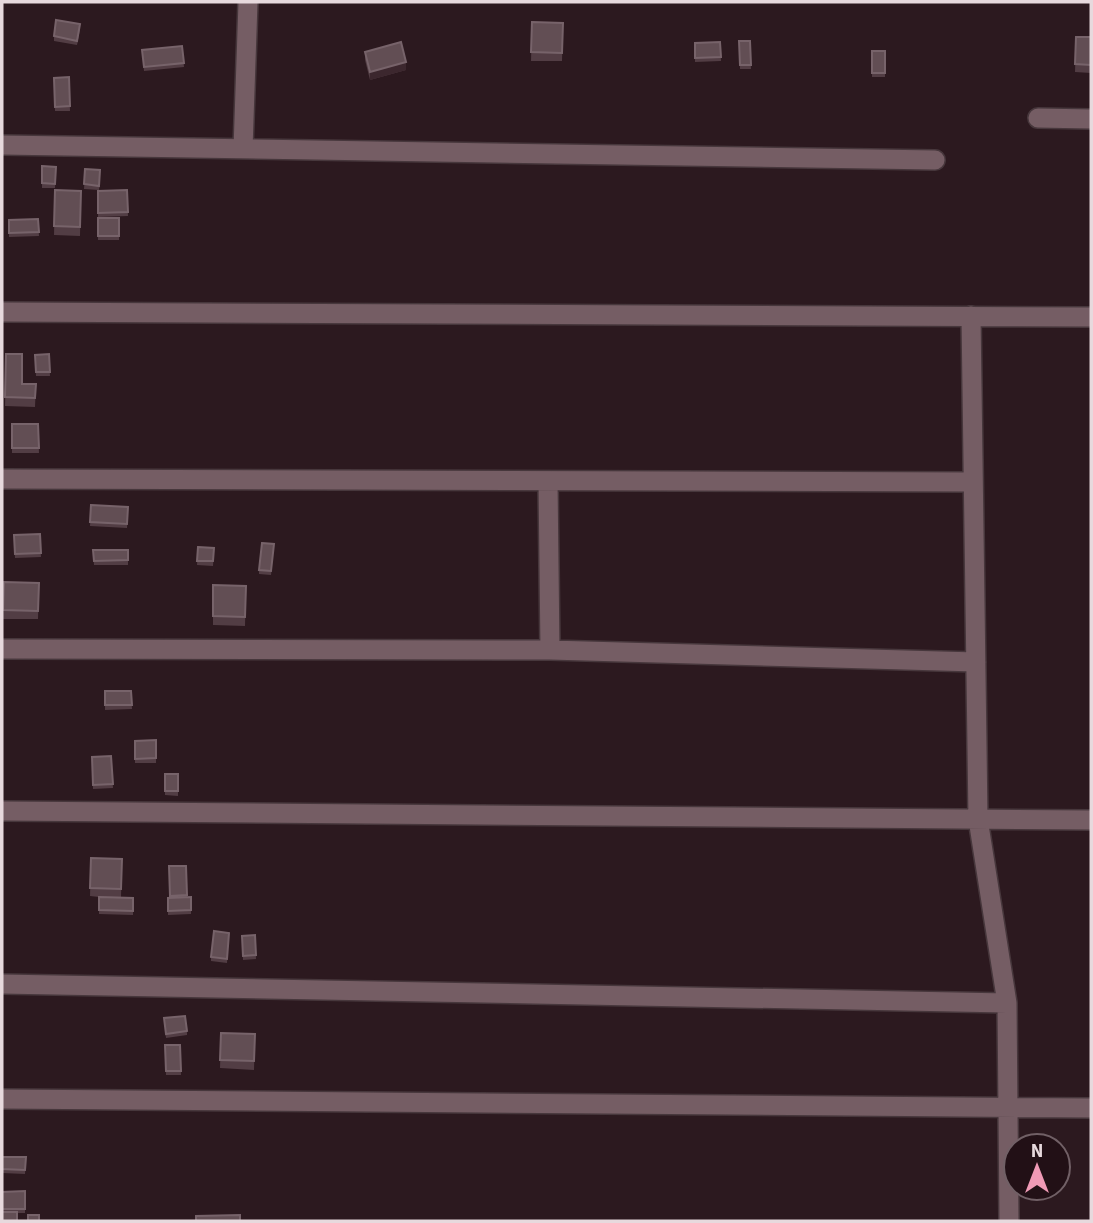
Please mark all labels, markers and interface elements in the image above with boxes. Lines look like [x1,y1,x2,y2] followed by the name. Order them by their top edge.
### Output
[1002,1132,1072,1202] north arrow
[1031,1138,1043,1165] text: N

